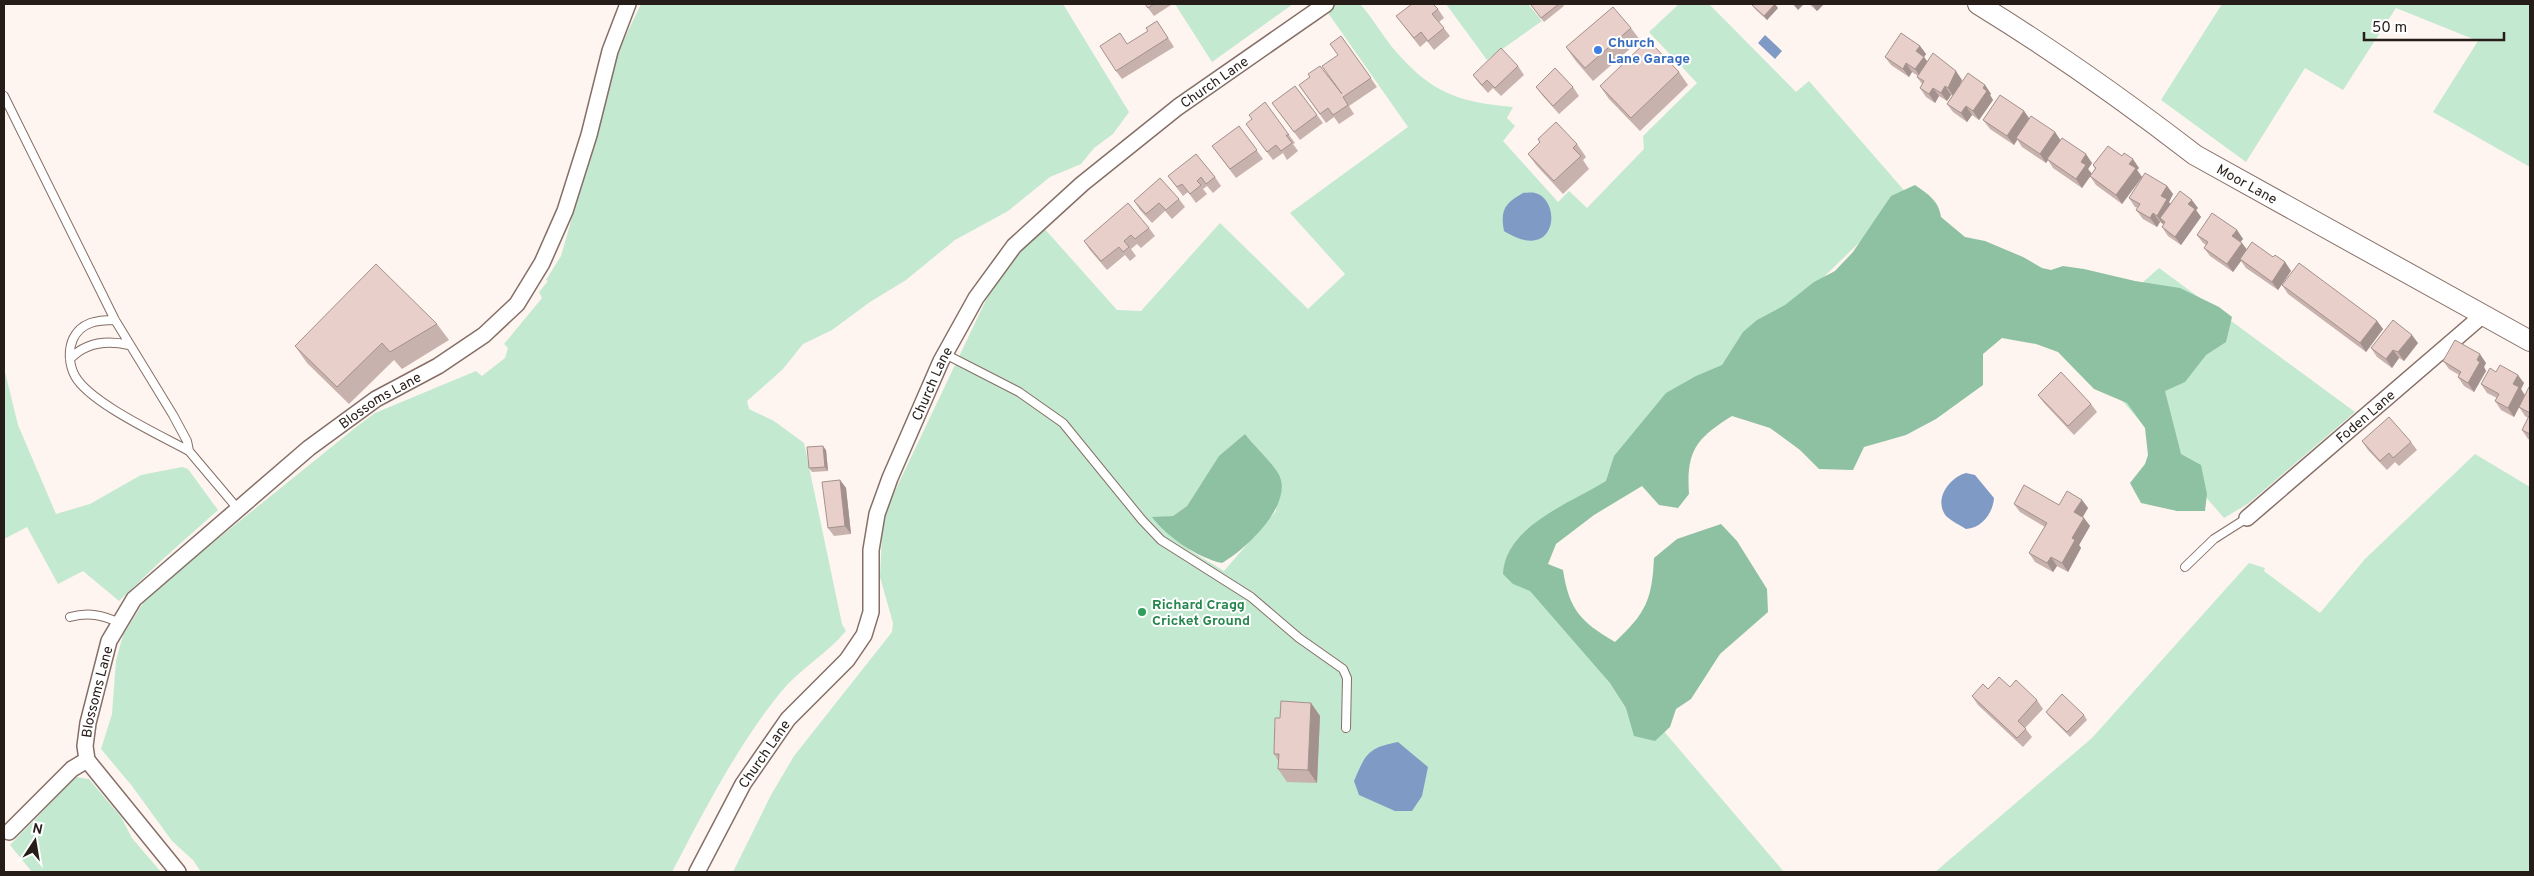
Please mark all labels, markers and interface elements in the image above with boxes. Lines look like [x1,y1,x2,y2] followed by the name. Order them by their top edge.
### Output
[2364,10,2504,42] scale bar
[2372,19,2407,38] text: 50 m
[1608,35,1690,68] place label: Church Lane Garage
[1592,44,1604,56] marker: Church Lane Garage
[1178,54,1252,113] street label: Church Lane
[2213,162,2280,209] street label: Moor Lane
[909,344,957,424] street label: Church Lane
[336,369,425,433] street label: Blossoms Lane
[2333,387,2399,448] street label: Foden Lane
[1152,597,1250,630] place label: Richard Cragg Cricket Ground
[1136,606,1148,618] marker: Richard Cragg Cricket Ground
[79,644,117,739] street label: Blossoms Lane
[736,717,795,792] street label: Church Lane
[10,816,60,866] north arrow
[31,820,44,839] text: N

